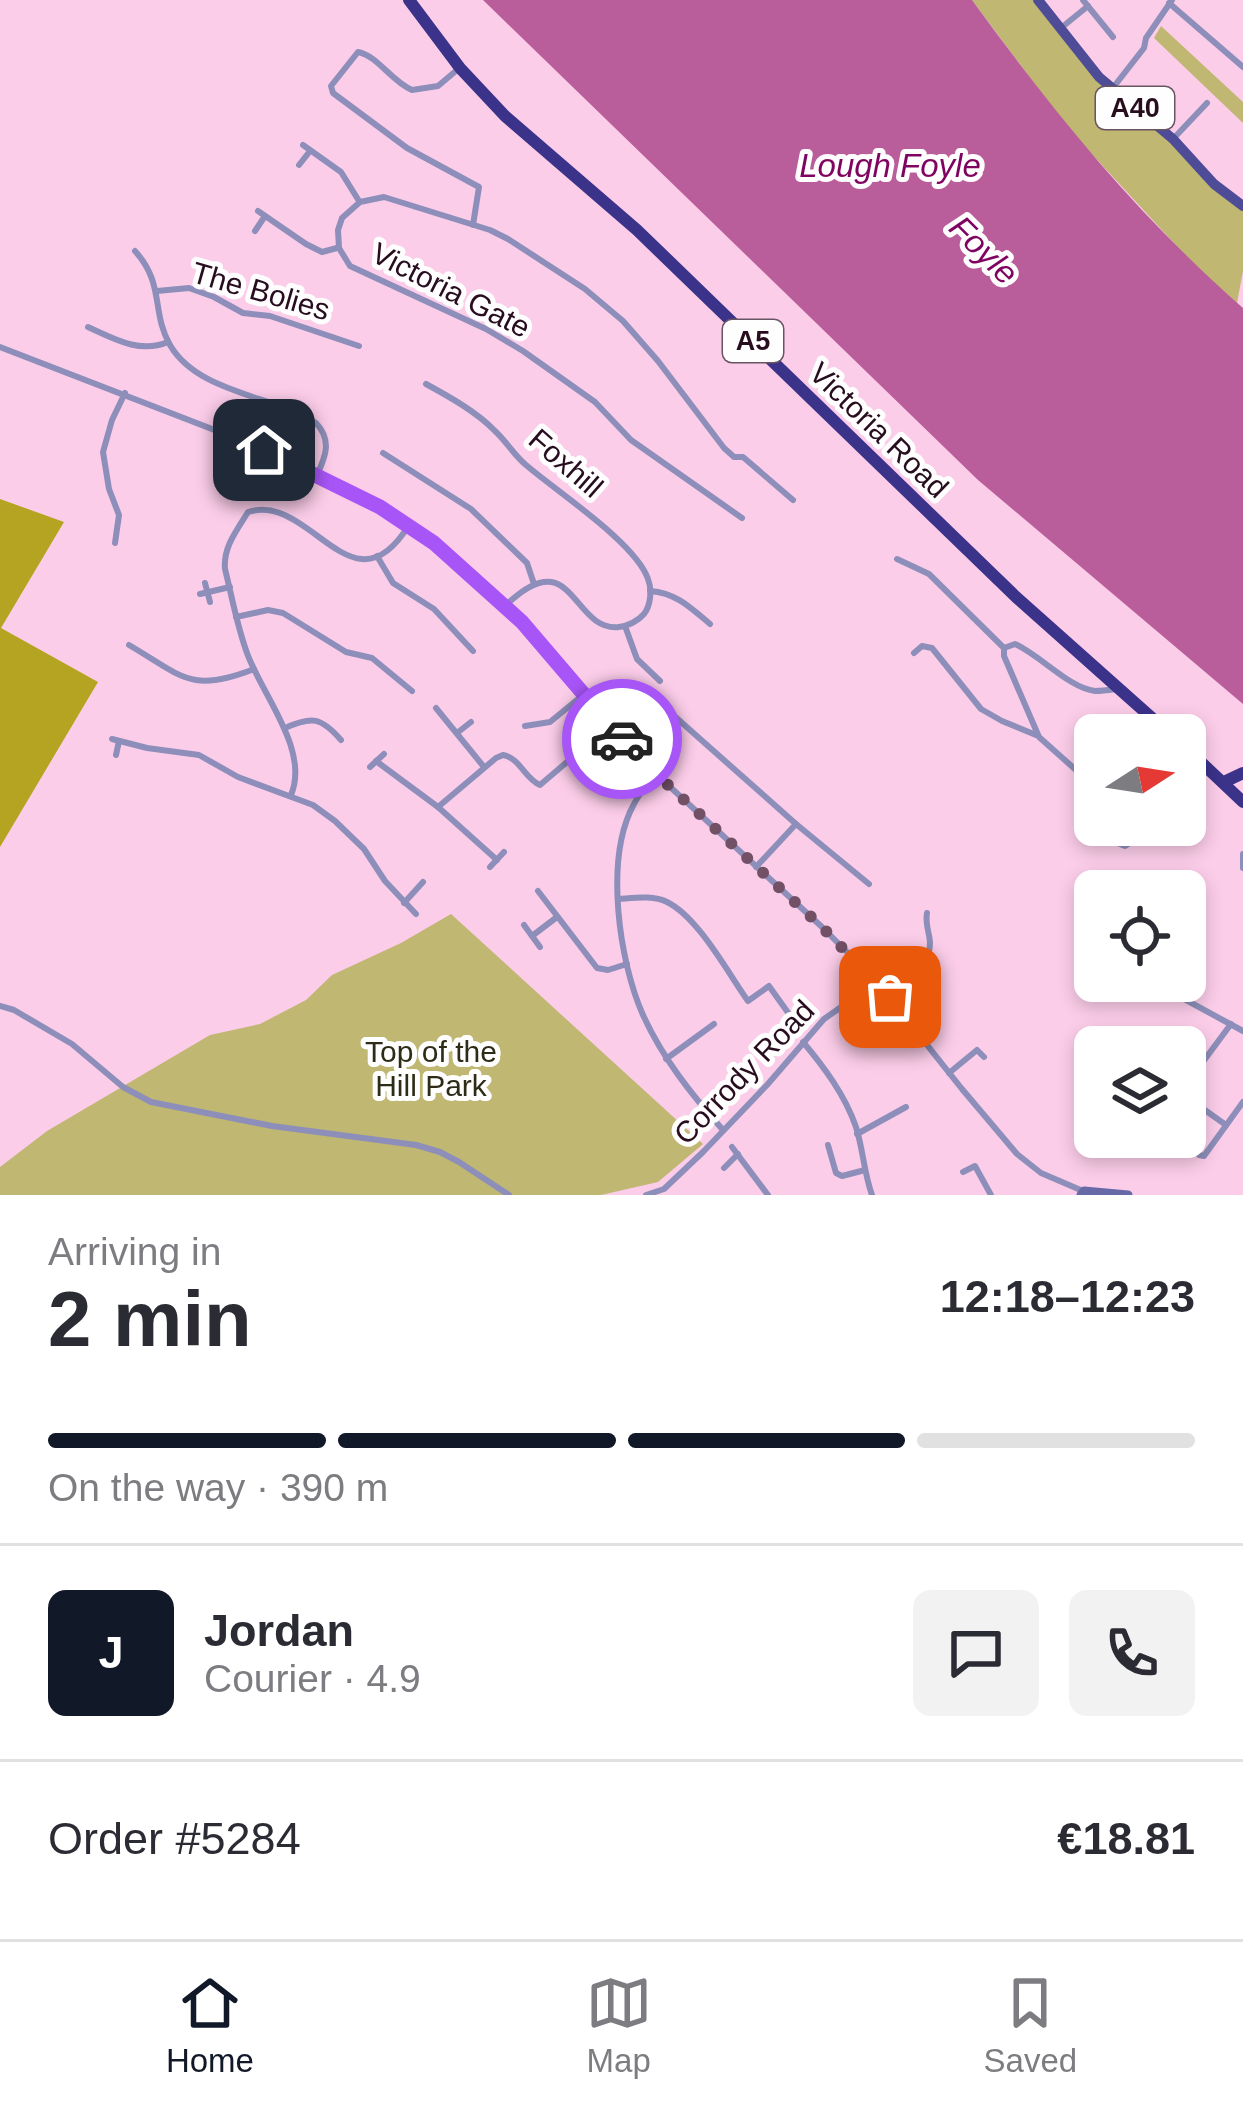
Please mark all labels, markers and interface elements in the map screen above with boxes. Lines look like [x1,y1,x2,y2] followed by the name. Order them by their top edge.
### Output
[1096,87,1174,129] road number: A40
[799,147,981,184] water label: Lough Foyle
[942,208,1026,292] water label: Foyle
[366,236,536,344] street label: Victoria Gate
[188,256,334,326] street label: The Bolies
[723,320,783,362] road number: A5
[803,356,955,504] street label: Victoria Road
[213,399,315,501] pin
[231,417,297,483] icon: home
[522,422,610,504] street label: Foxhill
[562,679,682,799] courier
[589,706,655,772] icon: car
[1074,714,1206,846] north arrow
[1074,714,1206,1158] map controls
[1074,870,1206,1002] button: locate
[839,946,941,1048] pin
[857,964,923,1030] icon: bag
[667,993,821,1151] street label: Corrody Road
[1074,1026,1206,1158] button: layers
[365,1035,497,1102] park label: Top of the Hill Park
[48,1230,221,1273] text: Arriving in
[940,1271,1195,1322] text: 12:18–12:23
[48,1275,252,1363] text: 2 min
[48,1466,388,1509] text: On the way · 390 m
[913,1590,1039,1716] button: chat
[1069,1590,1195,1716] button: phone
[204,1605,354,1656] text: Jordan
[98,1627,124,1678] text: J
[204,1657,421,1700] text: Courier · 4.9
[48,1813,301,1864] text: Order #5284
[1057,1813,1195,1864] text: €18.81
[166,1970,254,2080] tab: Home
[586,1970,652,2080] tab: Map
[984,1970,1077,2080] tab: Saved

